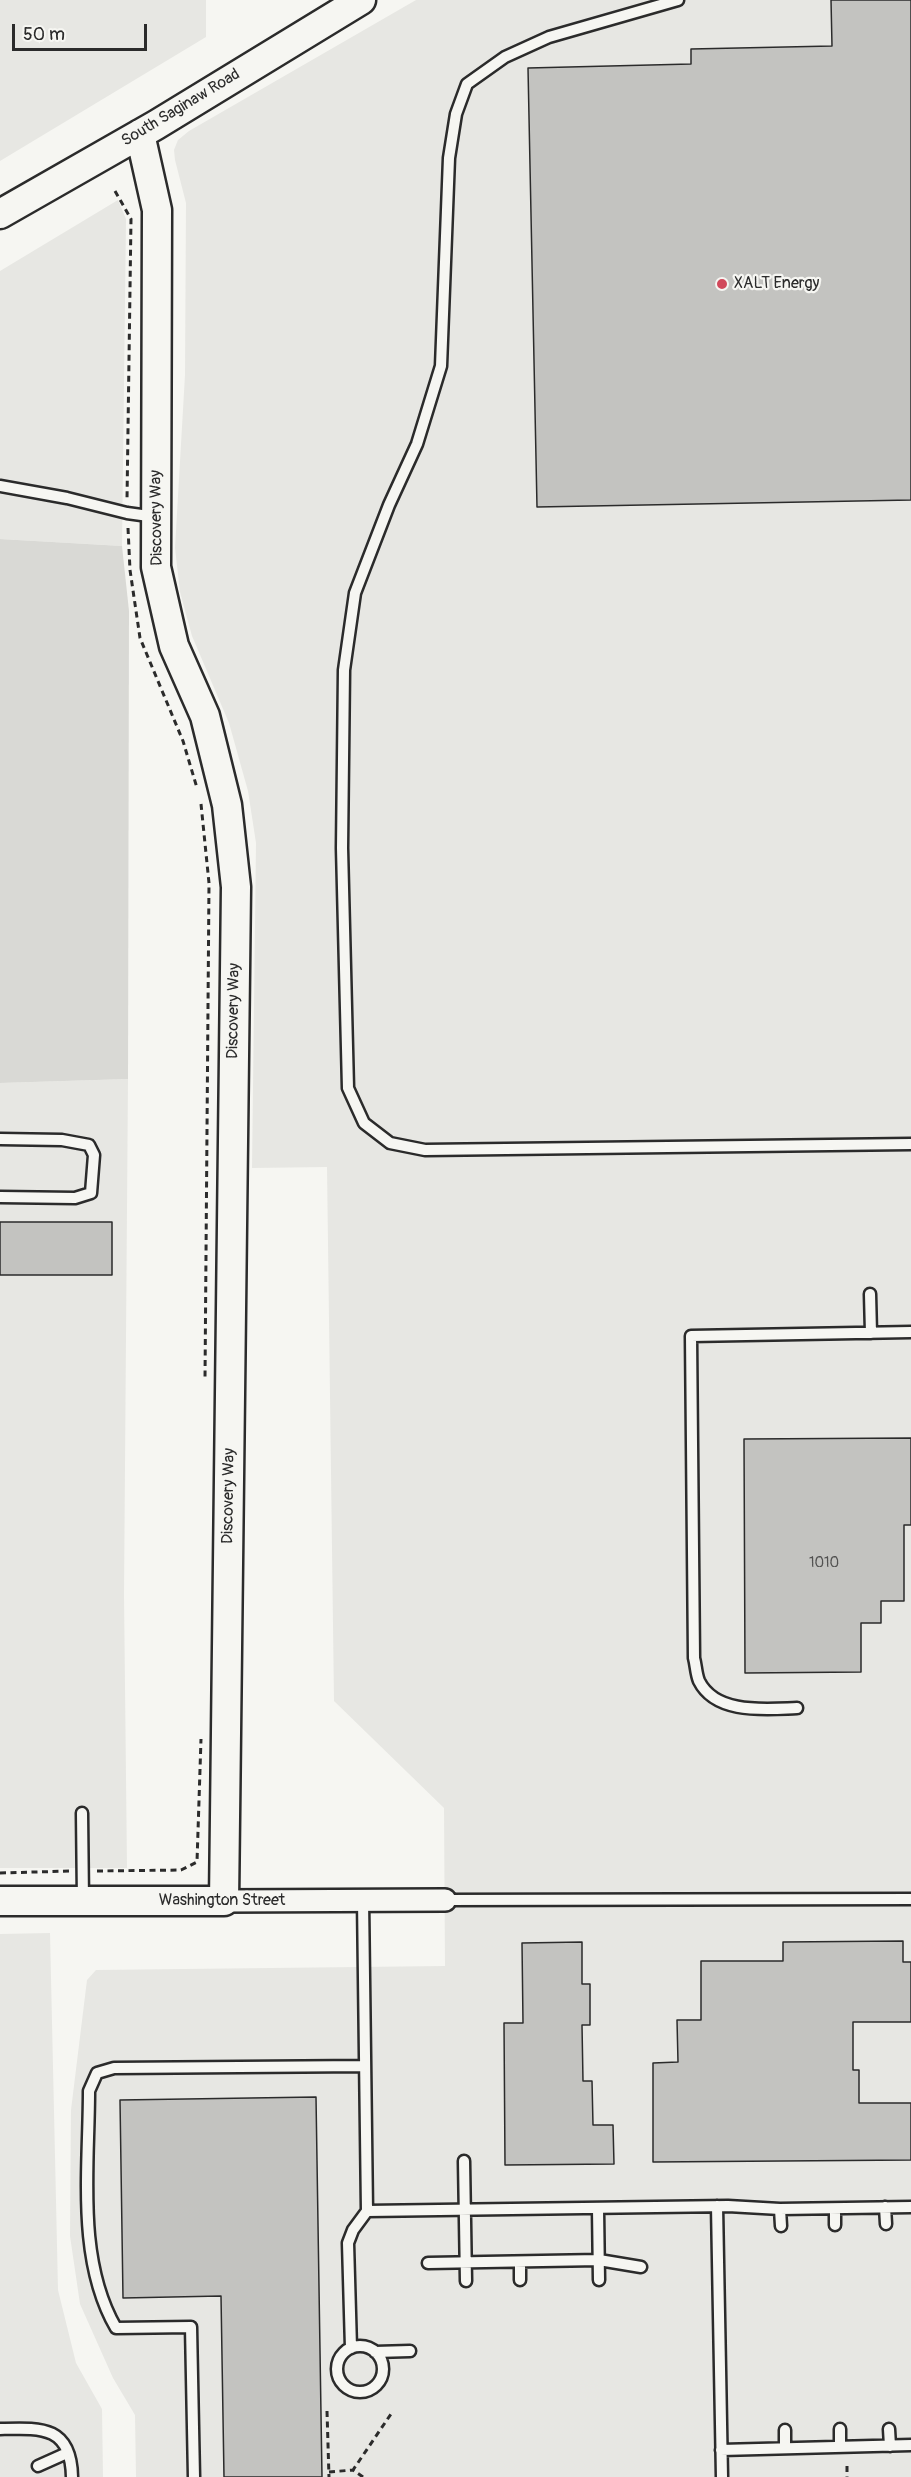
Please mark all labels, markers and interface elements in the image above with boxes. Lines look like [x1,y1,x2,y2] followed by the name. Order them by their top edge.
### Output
[15,12,150,50] scale bar
[23,23,65,46] text: 50 m
[118,65,244,151] street label: South Saginaw Road
[734,274,819,294] place label: XALT Energy
[715,277,729,291] marker: XALT Energy
[147,470,167,566] street label: Discovery Way
[224,963,244,1059] street label: Discovery Way
[219,1448,239,1544] street label: Discovery Way
[809,1555,839,1571] house number: 1010
[159,1891,285,1911] street label: Washington Street

